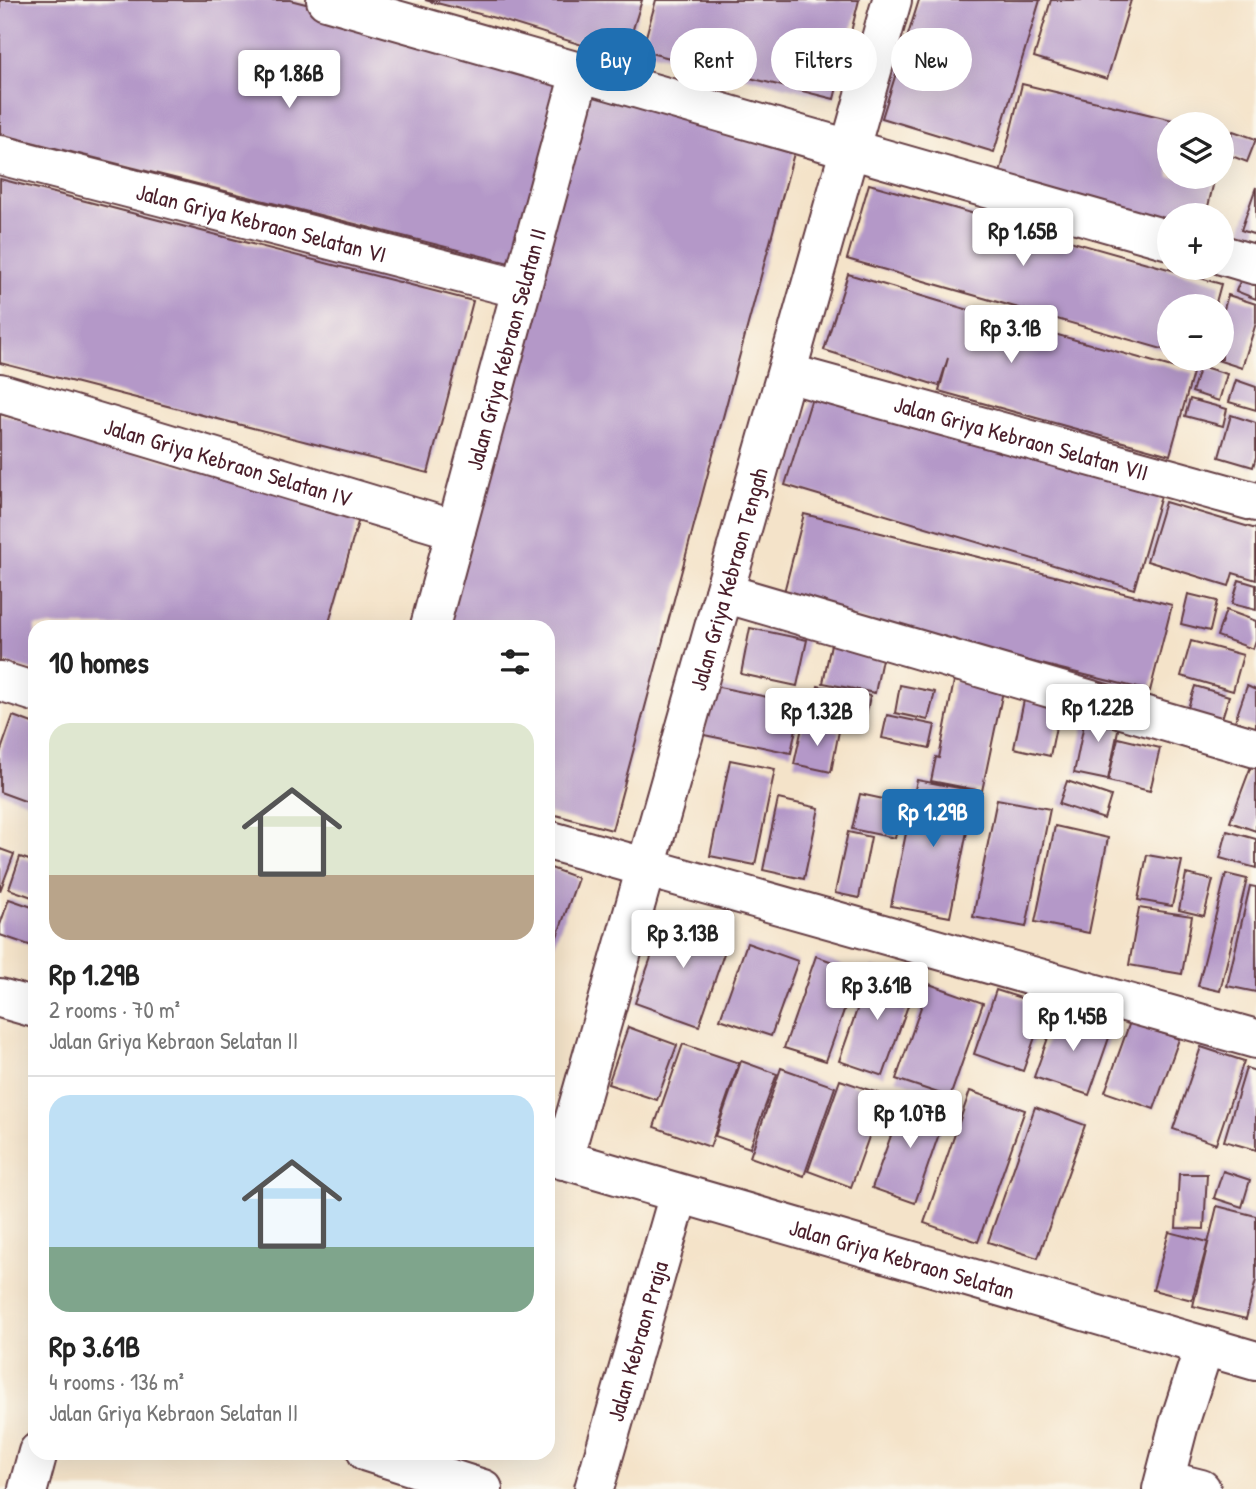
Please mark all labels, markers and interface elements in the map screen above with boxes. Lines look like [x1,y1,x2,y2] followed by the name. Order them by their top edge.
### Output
[576,28,656,91] chip: Buy
[670,28,757,91] chip: Rent
[771,28,877,91] chip: Filters
[891,28,972,91] chip: New
[217,50,361,110] pin: Rp 1.86B
[254,57,324,88] text: Rp 1.86B
[1157,112,1234,371] map controls
[1157,112,1234,189] button: layers
[133,175,390,269] street label: Jalan Griya Kebraon Selatan VI
[1157,203,1234,280] button: +
[951,208,1095,268] pin: Rp 1.65B
[988,215,1058,246] text: Rp 1.65B
[458,225,553,473] street label: Jalan Griya Kebraon Selatan II
[1157,294,1234,371] button: −
[946,306,1076,365] pin: Rp 3.1B
[981,312,1041,343] text: Rp 3.1B
[891,388,1152,487] street label: Jalan Griya Kebraon Selatan VII
[100,410,355,513] street label: Jalan Griya Kebraon Selatan IV
[681,464,774,694] street label: Jalan Griya Kebraon Tengah
[49,642,149,682] text: 10 homes
[496,643,534,681] icon: filters
[1026,684,1170,744] pin: Rp 1.22B
[745,688,889,748] pin: Rp 1.32B
[1062,691,1134,722] text: Rp 1.22B
[781,695,853,726] text: Rp 1.32B
[229,769,355,895] icon: home
[861,790,1005,849] pin: Rp 1.29B
[898,796,968,827] text: Rp 1.29B
[611,911,755,970] pin: Rp 3.13B
[647,917,719,948] text: Rp 3.13B
[49,954,140,994] text: Rp 1.29B
[805,962,949,1022] pin: Rp 3.61B
[842,969,912,1000] text: Rp 3.61B
[1001,993,1145,1053] pin: Rp 1.45B
[49,994,180,1025] text: 2 rooms · 70 m²
[1039,1000,1107,1031] text: Rp 1.45B
[49,1025,298,1056] text: Jalan Griya Kebraon Selatan II
[838,1090,982,1150] pin: Rp 1.07B
[874,1097,946,1128] text: Rp 1.07B
[229,1141,355,1267] icon: home
[786,1211,1019,1306] street label: Jalan Griya Kebraon Selatan
[599,1257,674,1425] street label: Jalan Kebraon Praja
[49,1326,140,1366] text: Rp 3.61B
[49,1366,184,1397] text: 4 rooms · 136 m²
[49,1397,298,1428] text: Jalan Griya Kebraon Selatan II

